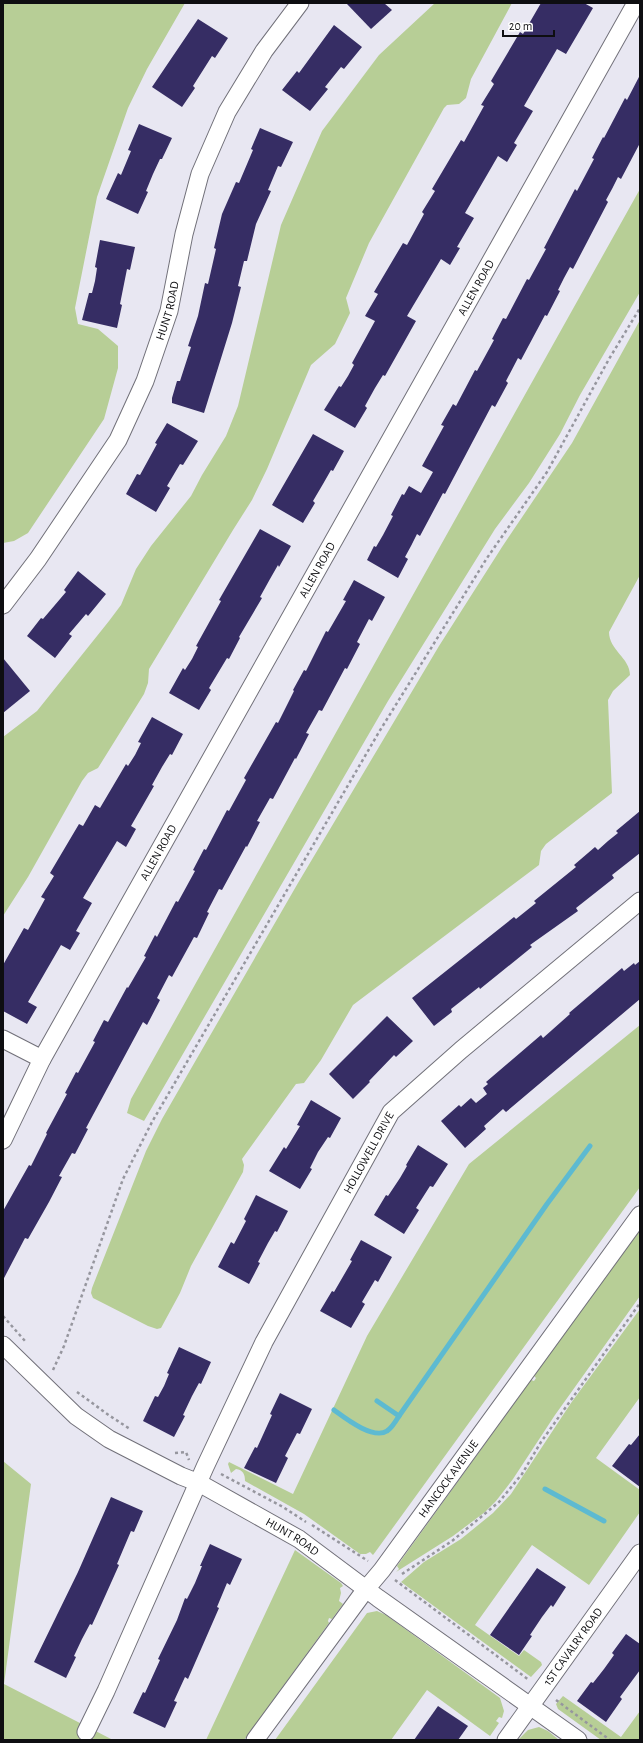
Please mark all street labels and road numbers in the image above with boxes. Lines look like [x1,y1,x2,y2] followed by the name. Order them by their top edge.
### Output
[456,258,496,317] street label: ALLEN ROAD
[154,280,181,342] street label: HUNT ROAD
[297,540,338,600] street label: ALLEN ROAD
[138,822,179,882] street label: ALLEN ROAD
[341,1110,396,1196] street label: HOLLOWELL DRIVE
[416,1438,480,1520] street label: HANCOCK AVENUE
[264,1516,321,1558] street label: HUNT ROAD
[541,1605,605,1688] street label: 1ST CAVALRY ROAD

